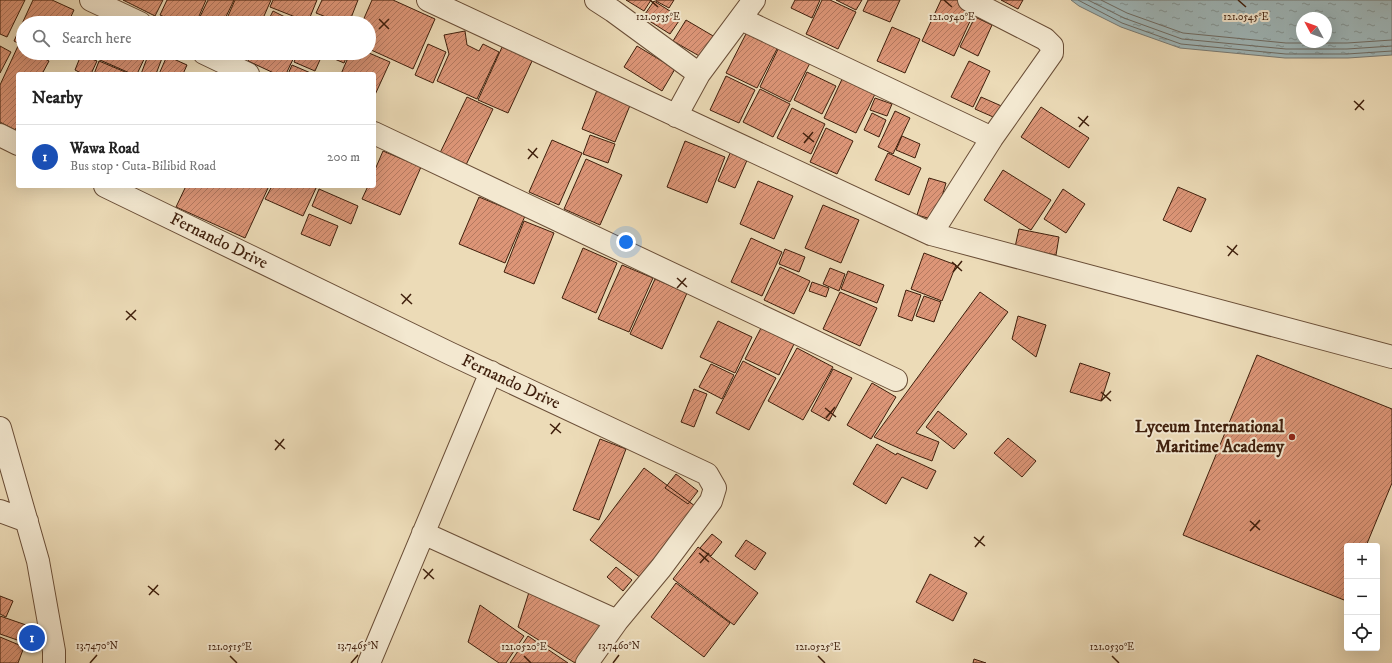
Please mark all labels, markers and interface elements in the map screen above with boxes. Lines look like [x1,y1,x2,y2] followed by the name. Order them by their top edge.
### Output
[636,11,680,23] text: 121.0535°E
[929,11,975,23] text: 121.0540°E
[1223,11,1269,23] text: 121.0545°E
[1296,12,1332,48] north arrow
[16,16,376,60] search box
[30,27,52,49] icon: search
[62,29,131,48] text: Search here
[32,87,82,109] text: Nearby
[70,139,139,158] text: Wawa Road
[43,149,47,165] text: 1
[327,149,360,165] text: 200 m
[70,158,216,174] text: Bus stop · Cuta-Bilibid Road
[166,208,272,274] street label: Fernando Drive
[616,232,636,252] your location
[458,350,564,414] street label: Fernando Drive
[1135,416,1285,458] place label: Lyceum International Maritime Academy
[1287,432,1297,442] marker: Lyceum International Maritime Academy
[1344,543,1380,651] map controls
[1344,543,1380,579] button: +
[1344,579,1380,615] button: −
[1344,615,1380,651] button: locate
[19,623,45,653] pin: 1
[76,640,118,652] text: 13.7470°N
[337,640,379,652] text: 13.7465°N
[598,640,640,652] text: 13.7460°N
[208,641,252,653] text: 121.0515°E
[501,641,547,653] text: 121.0520°E
[795,641,841,653] text: 121.0525°E
[1090,641,1134,653] text: 121.0530°E

